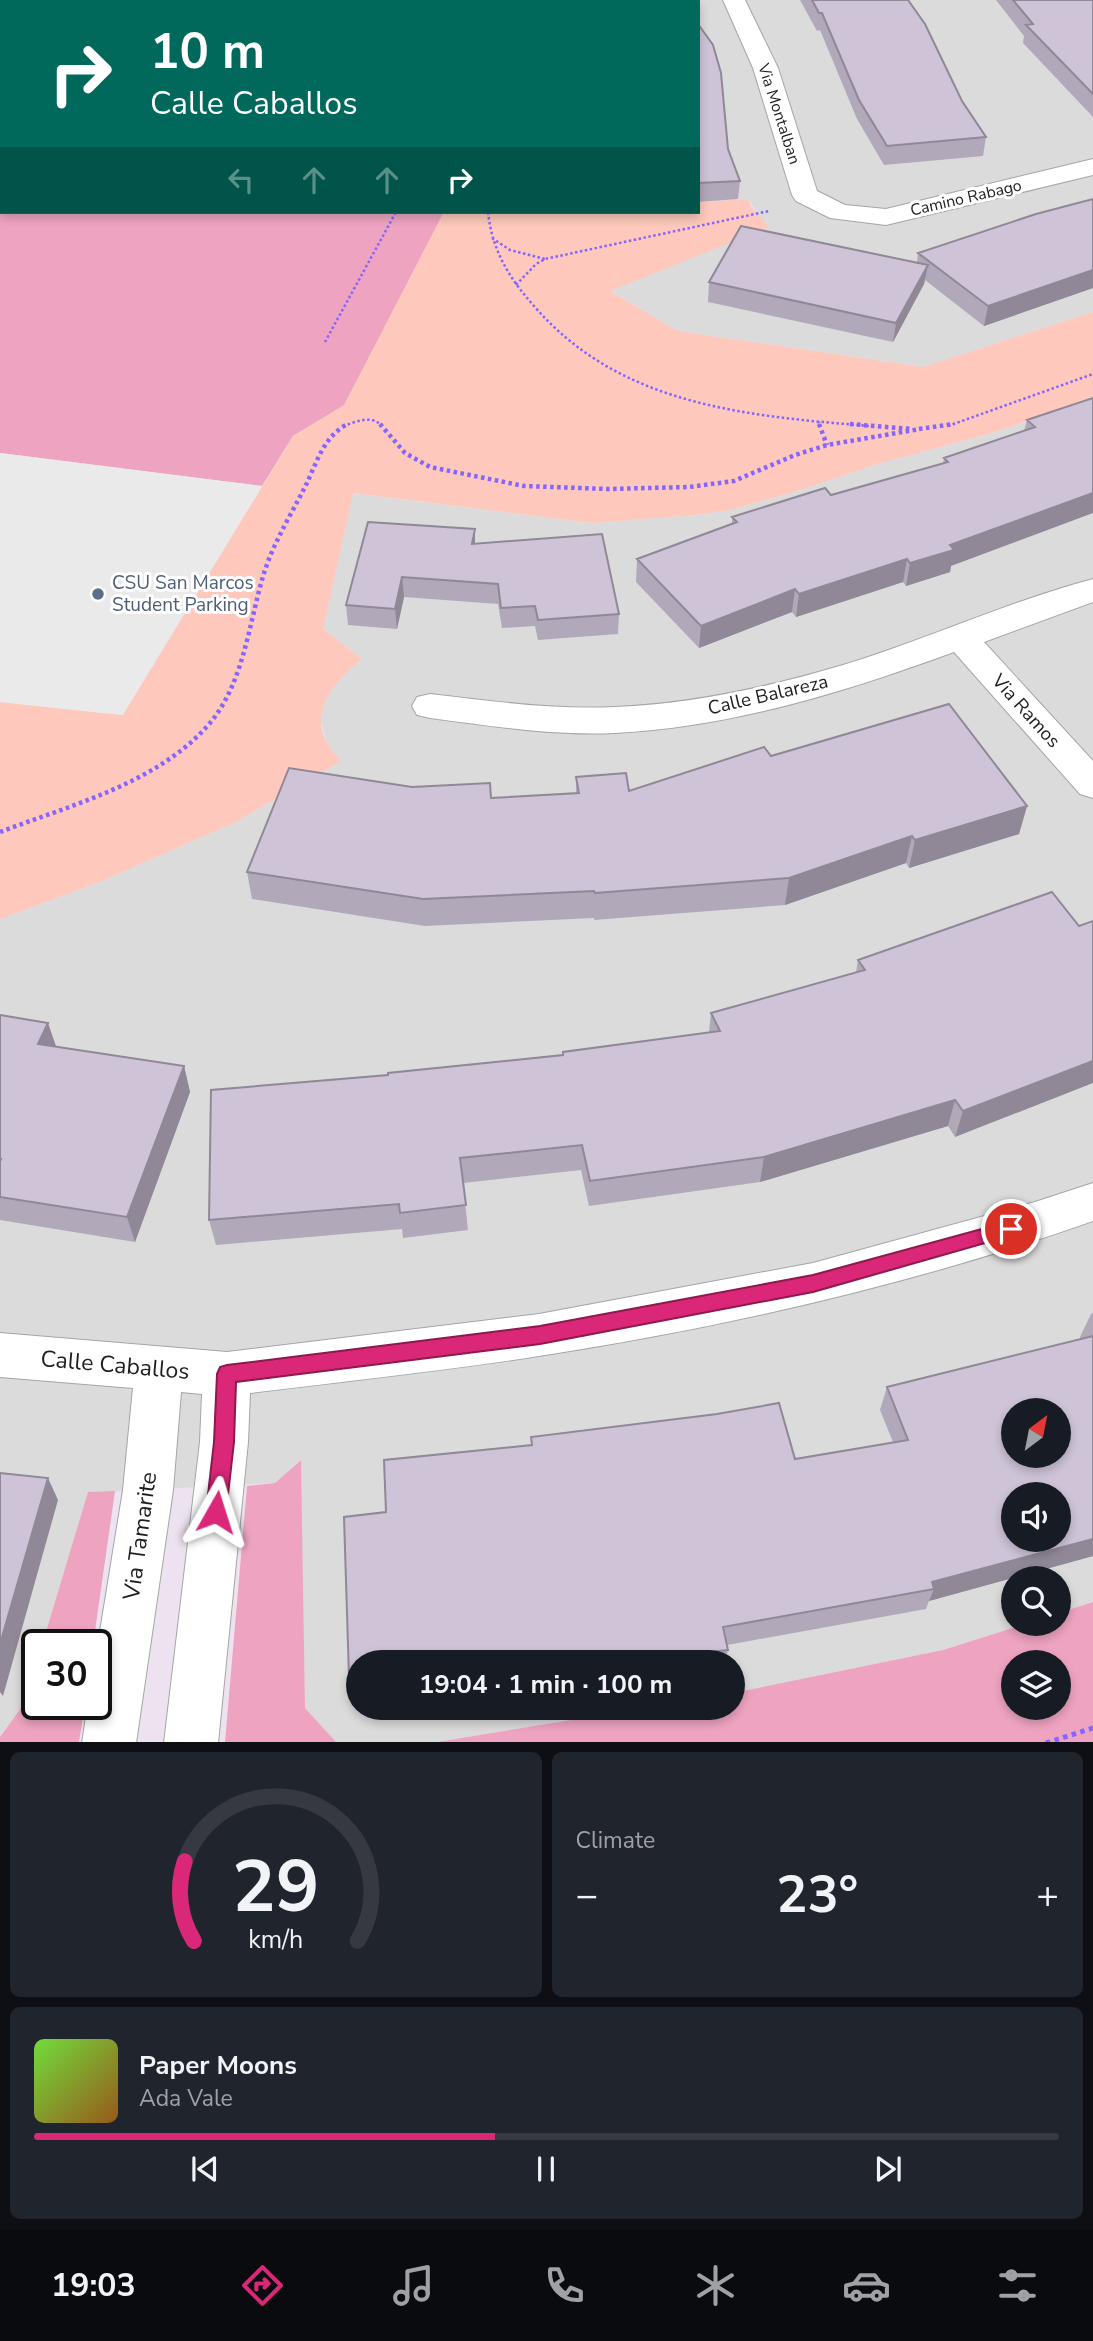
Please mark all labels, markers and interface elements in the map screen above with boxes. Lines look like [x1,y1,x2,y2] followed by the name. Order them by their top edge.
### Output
[150,18,265,85] text: 10 m
[35,28,126,119] icon: right
[752,60,806,167] street label: Via Montalban
[150,82,358,125] text: Calle Caballos
[222,161,260,199] icon: left
[295,161,333,199] icon: ahead
[368,161,406,199] icon: ahead
[441,161,479,199] icon: right
[908,174,1024,222] street label: Camino Rabago
[112,570,254,618] place label: CSU San Marcos Student Parking
[90,586,106,602] marker: CSU San Marcos Student Parking
[985,668,1066,754] street label: Via Ramos
[705,669,831,721] street label: Calle Balareza
[981,1199,1041,1259] pin
[992,1210,1030,1248] icon: arrive
[39,1343,191,1387] street label: Calle Caballos
[1001,1398,1071,1468] north arrow
[1001,1398,1071,1720] map controls
[116,1470,164,1603] street label: Via Tamarite
[179,1475,253,1549] position arrow
[1001,1482,1071,1552] button: sound
[1001,1566,1071,1636] button: search
[21,1629,112,1720] speed limit sign: 30
[1001,1650,1071,1720] button: layers
[419,1667,672,1702] text: 19:04 · 1 min · 100 m
[576,1825,655,1856] text: Climate
[232,1837,319,1937] text: 29
[776,1859,858,1930] text: 23°
[576,1870,598,1921] text: −
[1036,1870,1059,1921] text: +
[248,1922,303,1956] text: km/h
[139,2048,297,2083] text: Paper Moons
[139,2083,233,2114] text: Ada Vale
[186,2150,224,2188] icon: previous
[527,2150,565,2188] icon: pause
[869,2150,907,2188] icon: next
[238,2261,287,2310] icon: directions
[389,2261,438,2310] icon: music
[540,2261,589,2310] icon: phone
[691,2261,740,2310] icon: climate
[842,2261,891,2310] icon: car
[993,2261,1042,2310] icon: filters
[51,2264,136,2307] text: 19:03

